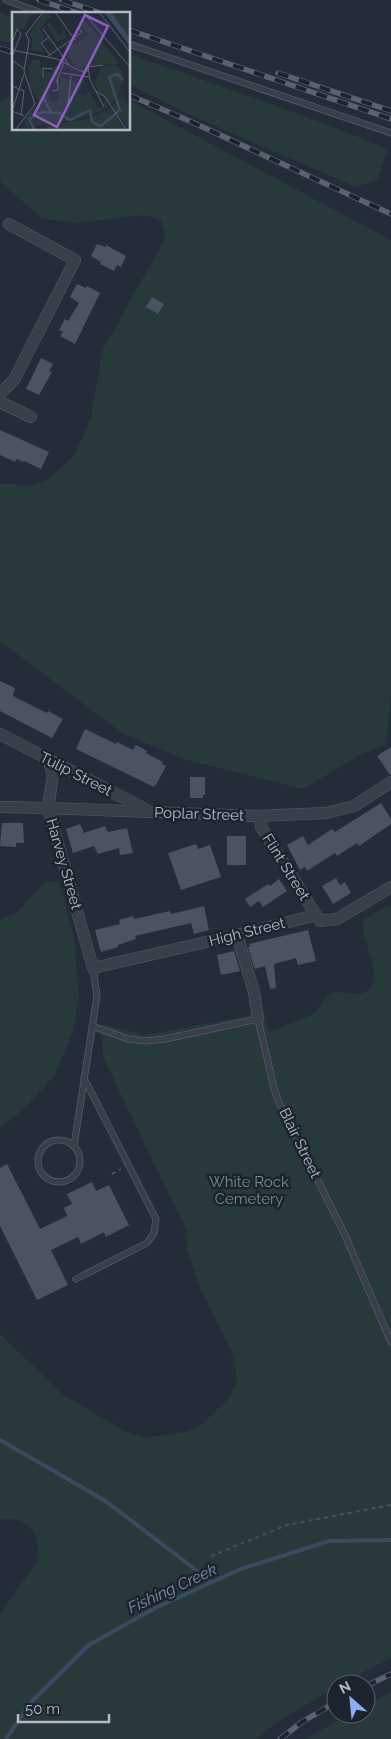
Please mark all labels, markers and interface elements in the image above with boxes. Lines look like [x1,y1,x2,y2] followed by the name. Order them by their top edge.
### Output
[12,12,130,130] inset map
[37,748,115,800] street label: Tulip Street
[154,803,244,825] street label: Poplar Street
[42,816,86,912] street label: Harvey Street
[258,830,314,904] street label: Flint Street
[207,914,287,950] street label: High Street
[275,1105,325,1181] street label: Blair Street
[209,1173,289,1208] park label: White Rock Cemetery
[125,1559,220,1617] water label: Fishing Creek
[326,1674,376,1724] north arrow
[337,1678,353,1697] text: N
[18,1692,109,1724] scale bar
[25,1700,60,1718] text: 50 m

